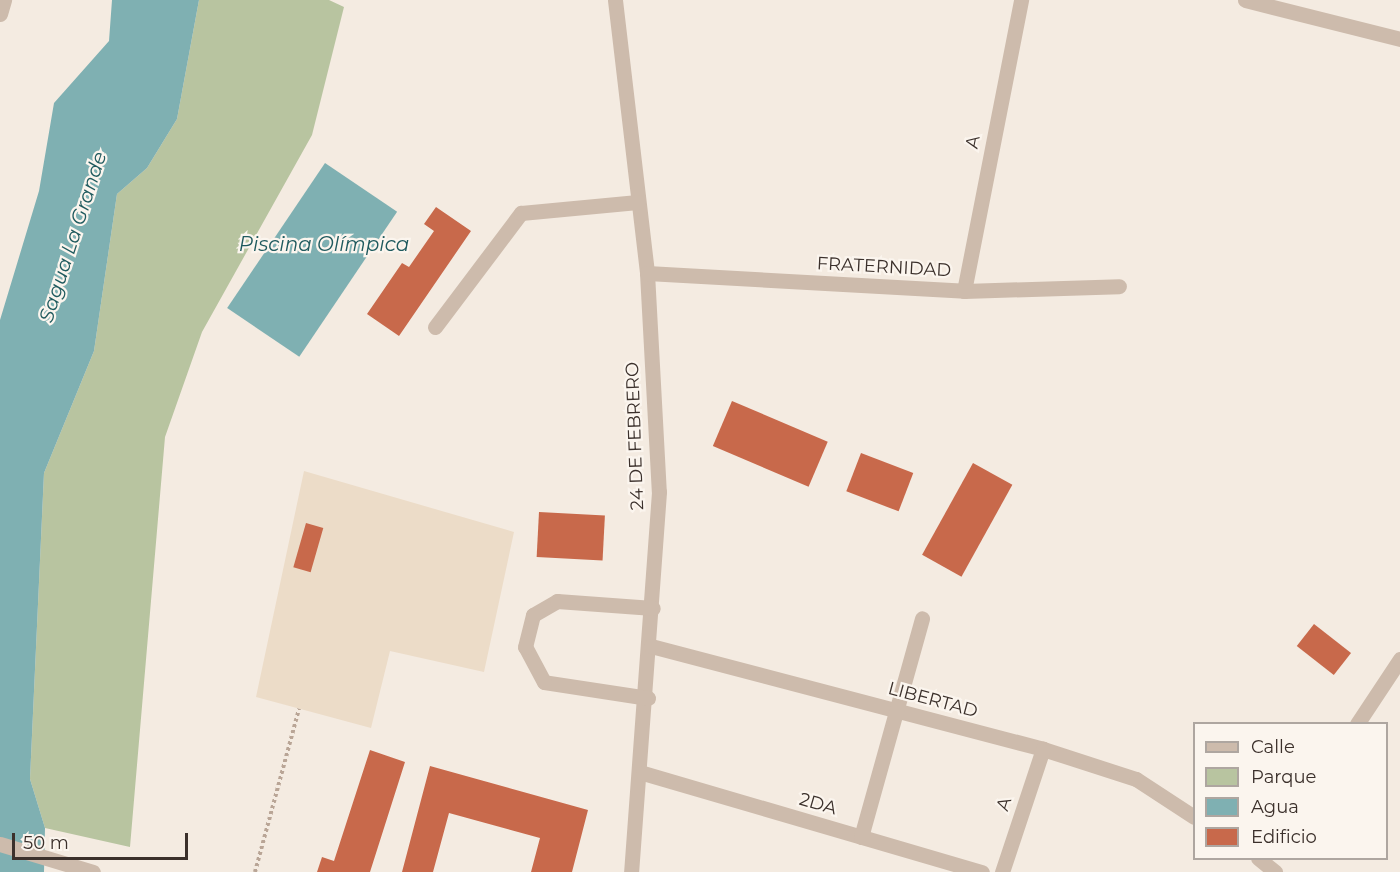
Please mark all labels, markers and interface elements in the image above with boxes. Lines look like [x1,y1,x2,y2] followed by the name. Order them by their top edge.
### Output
[961,134,985,150] street label: A
[34,149,112,325] water label: Sagua La Grande
[239,232,409,256] water label: Piscina Olímpica
[816,253,952,281] street label: FRATERNIDAD
[622,362,648,510] street label: 24 DE FEBRERO
[886,678,980,722] street label: LIBERTAD
[1193,722,1388,860] legend
[1251,736,1295,758] text: Calle
[1251,766,1316,788] text: Parque
[797,788,839,820] street label: 2DA
[992,795,1016,813] street label: A
[1251,796,1299,818] text: Agua
[15,821,190,859] scale bar
[1251,826,1317,848] text: Edificio
[23,832,69,854] text: 50 m

